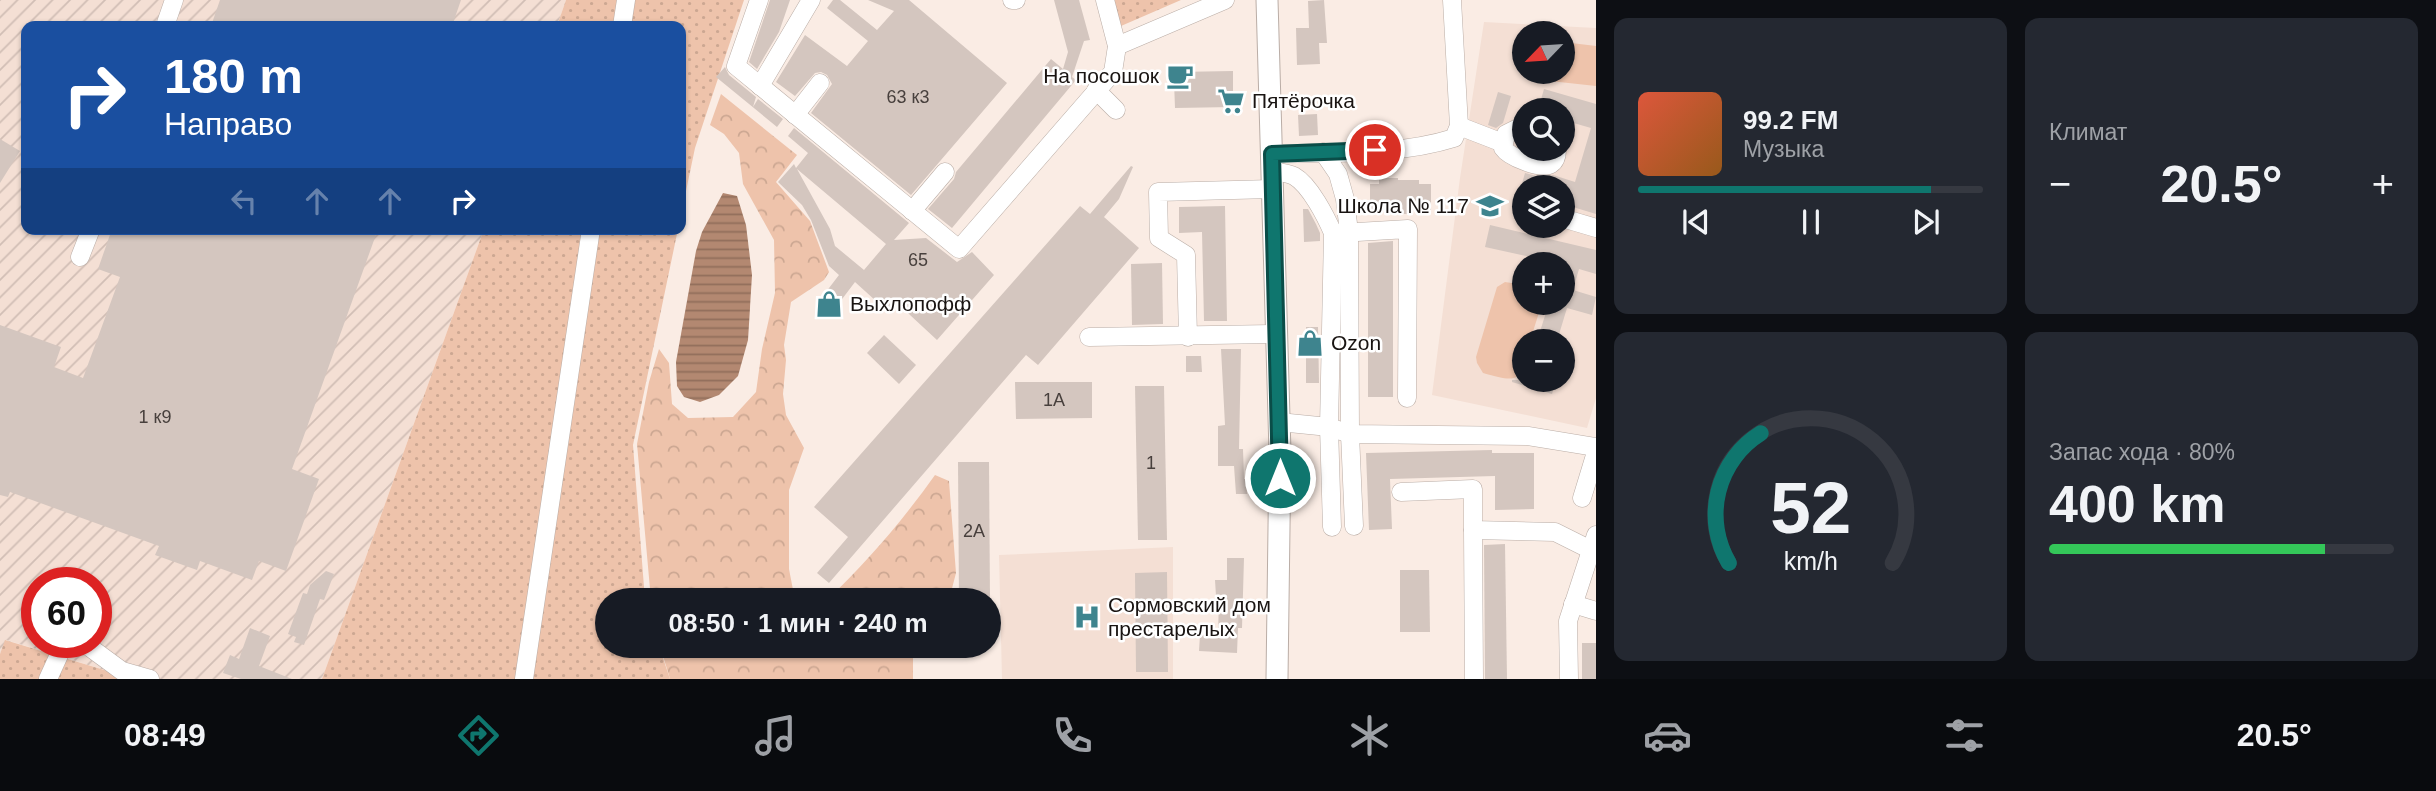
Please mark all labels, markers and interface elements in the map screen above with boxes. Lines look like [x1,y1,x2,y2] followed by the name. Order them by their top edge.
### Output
[1512,21,1575,84] north arrow
[1512,21,1575,392] map controls
[49,49,140,140] icon: right
[164,49,303,103] text: 180 m
[1165,61,1195,91] cafe icon: На посошок
[1043,64,1160,87] place label: На посошок
[1216,86,1246,116] supermarket icon: Пятёрочка
[887,87,929,107] house number: 63 к3
[1252,89,1355,112] place label: Пятёрочка
[1512,98,1575,161] button: search
[1743,105,1838,135] text: 99.2 FM
[164,106,292,142] text: Направо
[2049,119,2127,145] text: Климат
[1345,120,1405,180] pin
[1356,131,1394,169] icon: arrive
[1743,136,1824,162] text: Музыка
[2160,155,2283,213] text: 20.5°
[2049,163,2071,205] text: −
[2372,163,2394,205] text: +
[1512,175,1575,238] button: layers
[225,182,263,220] icon: left
[298,182,336,220] icon: ahead
[371,182,409,220] icon: ahead
[444,182,482,220] icon: right
[1475,191,1505,221] school or university icon: Школа № 117
[1338,194,1469,217] place label: Школа № 117
[1677,203,1715,241] icon: previous
[1792,203,1830,241] icon: pause
[1907,203,1945,241] icon: next
[908,250,928,270] house number: 65
[1512,252,1575,315] button: +
[814,289,844,319] shop icon: Выхлопофф
[850,292,971,315] place label: Выхлопофф
[1295,328,1325,358] shop icon: Ozon
[1512,329,1575,392] button: −
[1331,331,1381,354] place label: Ozon
[1043,390,1065,410] house number: 1А
[139,407,171,427] house number: 1 к9
[2049,439,2235,465] text: Запас хода · 80%
[1243,441,1317,515] position arrow
[1146,453,1156,473] house number: 1
[1770,467,1851,548] text: 52
[2049,475,2225,533] text: 400 km
[963,521,985,541] house number: 2А
[1783,546,1838,574] text: km/h
[21,567,112,658] speed limit sign: 60
[1108,593,1271,640] place label: Сормовский дом престарелых
[1072,602,1102,632] hospital icon: Сормовский дом престарелых
[668,608,928,638] text: 08:50 · 1 мин · 240 m
[454,711,503,760] icon: directions
[751,711,800,760] icon: music
[1048,711,1097,760] icon: phone
[1345,711,1394,760] icon: climate
[1643,711,1692,760] icon: car
[1940,711,1989,760] icon: filters
[124,717,206,753] text: 08:49
[2237,717,2312,753] text: 20.5°

